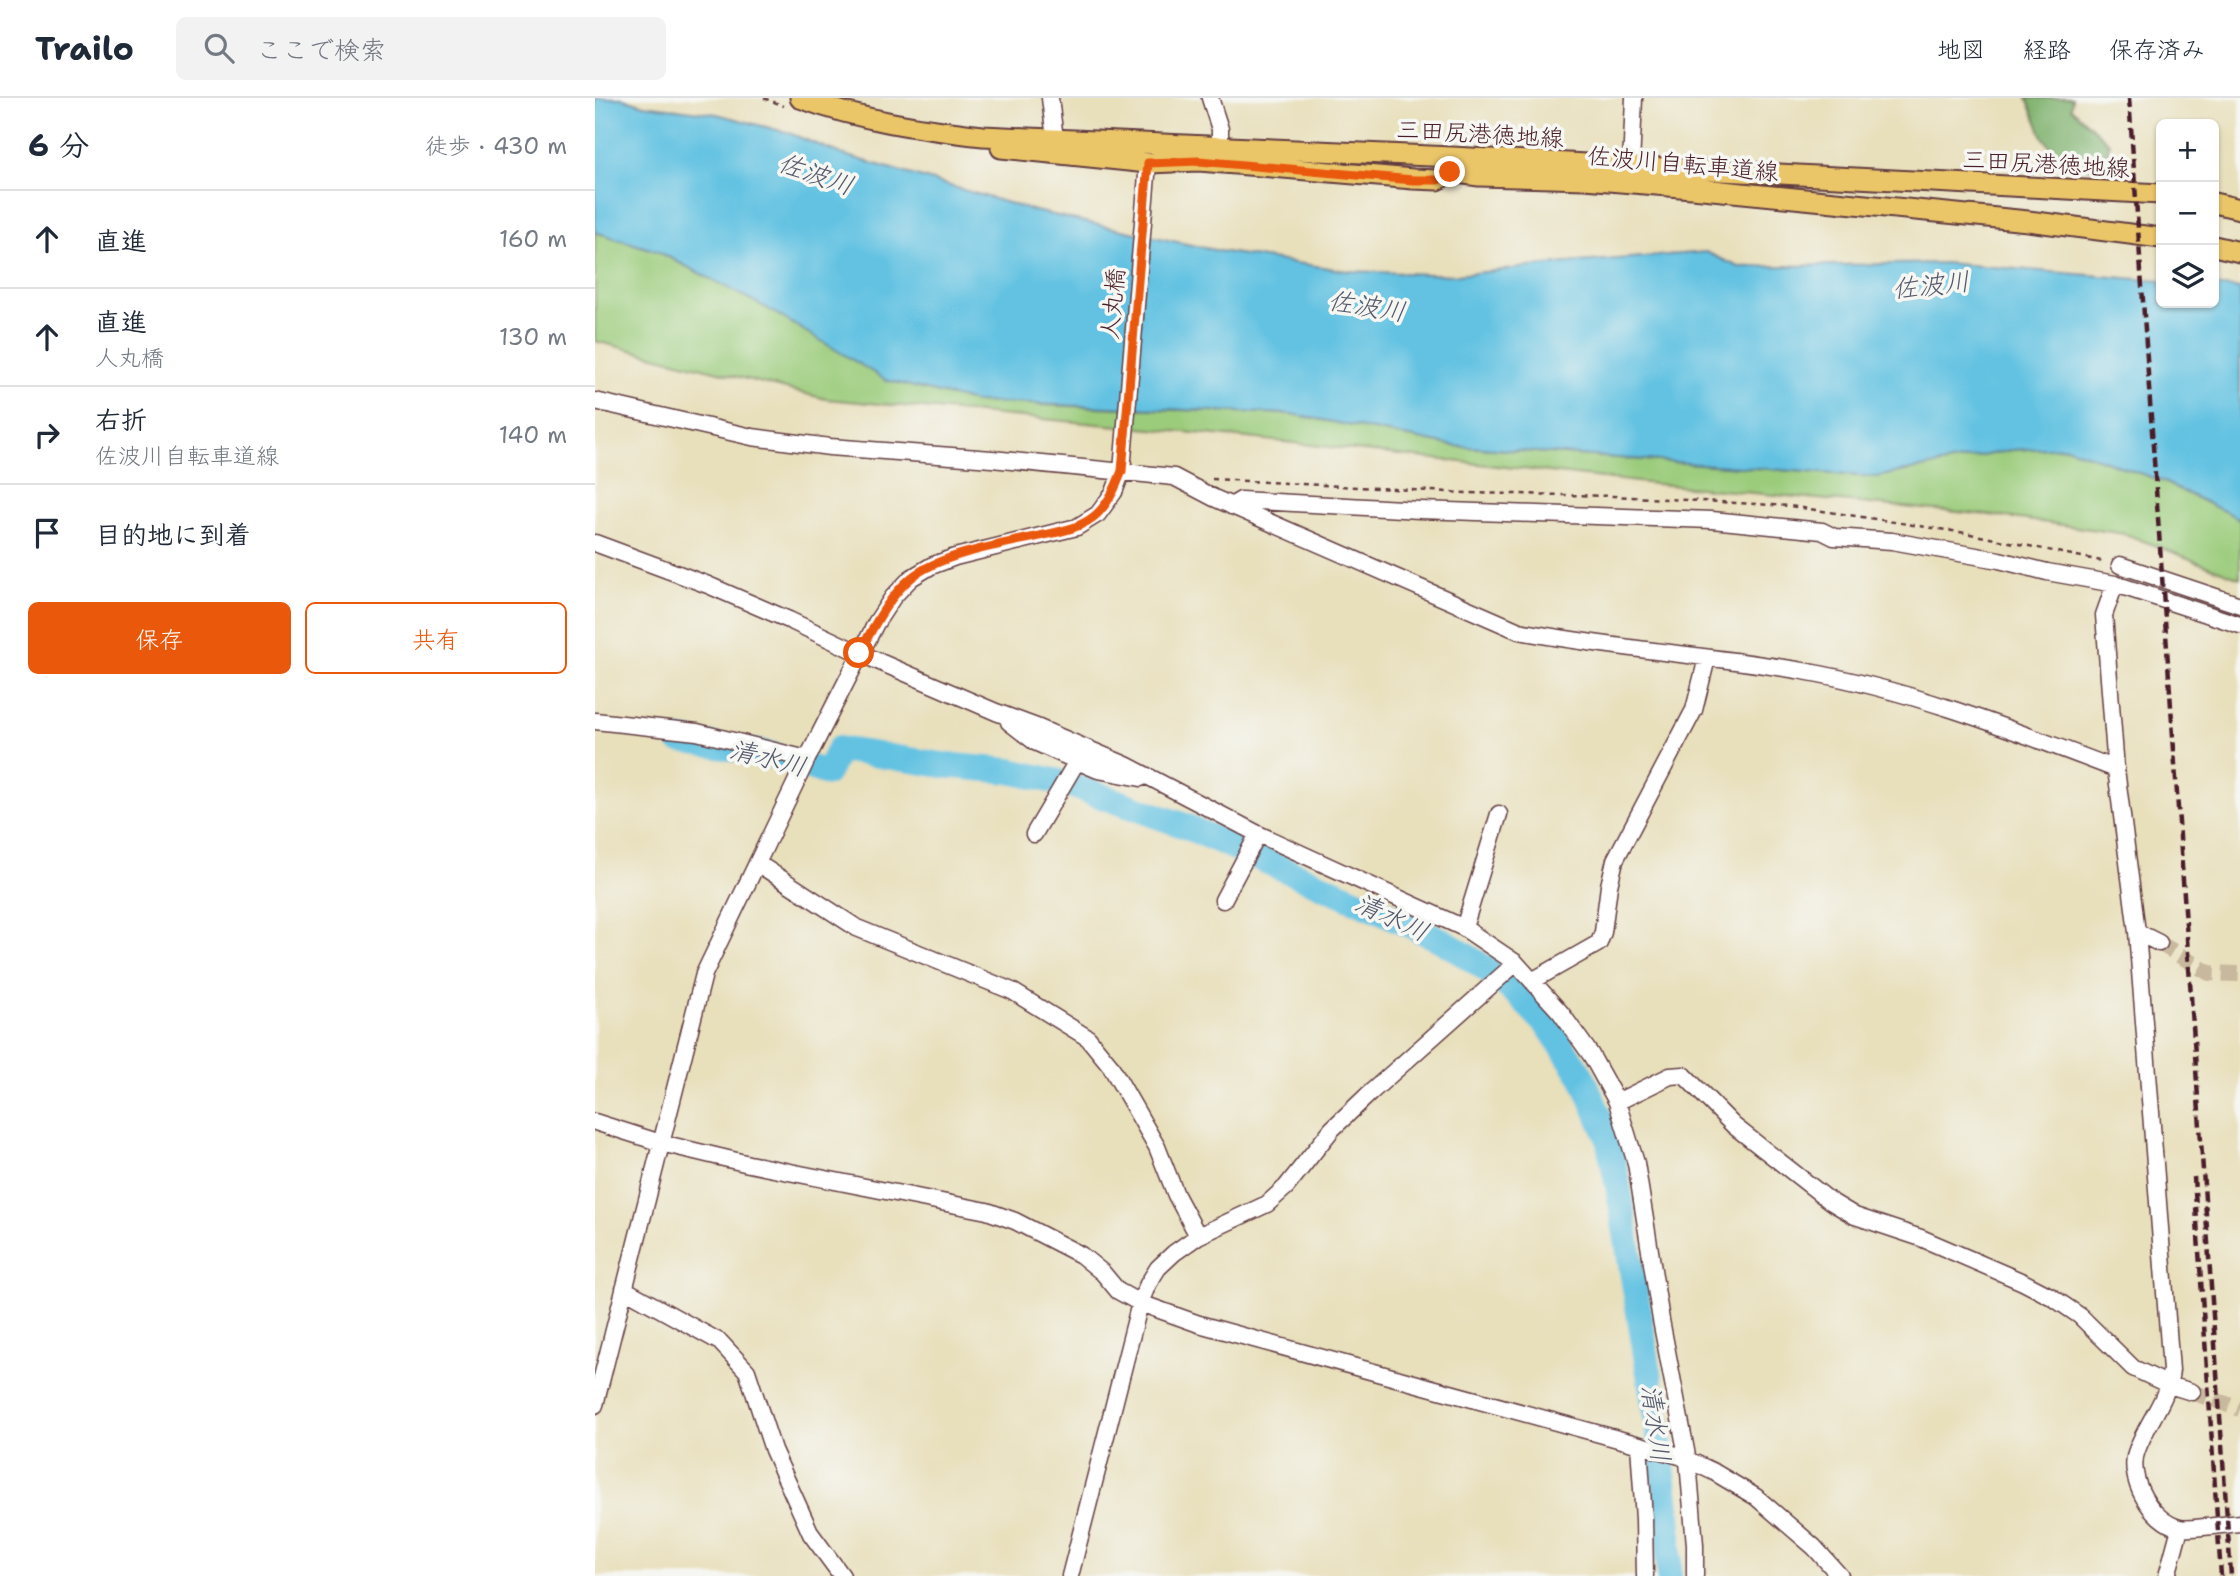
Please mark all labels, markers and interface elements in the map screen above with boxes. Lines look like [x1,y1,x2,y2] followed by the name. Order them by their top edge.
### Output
[176,17,666,80] search box
[35,26,134,71] text: Trailo
[200,29,238,67] icon: search
[256,32,386,67] text: ここで検索
[1937,34,1985,66] text: 地図
[2023,34,2071,66] text: 経路
[2109,34,2205,66] text: 保存済み
[1395,114,1565,154] street label: 三田尻港徳地線
[2156,119,2219,308] map controls
[2156,119,2219,182] button: +
[28,125,89,166] text: 6 分
[425,131,567,161] text: 徒歩 · 430 m
[1586,140,1780,188] street label: 佐波川自転車道線
[774,144,859,203] water label: 佐波川
[1961,144,2131,184] street label: 三田尻港徳地線
[1434,156,1465,187] route end
[2156,182,2219,245] button: −
[28,220,66,258] icon: ahead
[95,223,147,258] text: 直進
[499,224,567,254] text: 160 m
[2156,245,2219,308] button: layers
[1890,263,1972,306] water label: 佐波川
[1094,267,1132,341] street label: 人丸橋
[1326,282,1408,329] water label: 佐波川
[95,304,147,339] text: 直進
[28,318,66,356] icon: ahead
[499,322,567,352] text: 130 m
[95,343,164,373] text: 人丸橋
[95,402,147,437] text: 右折
[28,416,66,454] icon: right
[499,420,567,450] text: 140 m
[95,441,279,471] text: 佐波川自転車道線
[28,514,66,552] icon: arrive
[95,517,251,552] text: 目的地に到着
[28,602,291,674] button: 保存
[305,602,567,674] button: 共有
[843,637,874,668] route start
[726,731,810,784] water label: 清水川
[1349,884,1435,949] water label: 清水川
[1634,1382,1679,1464] water label: 清水川

